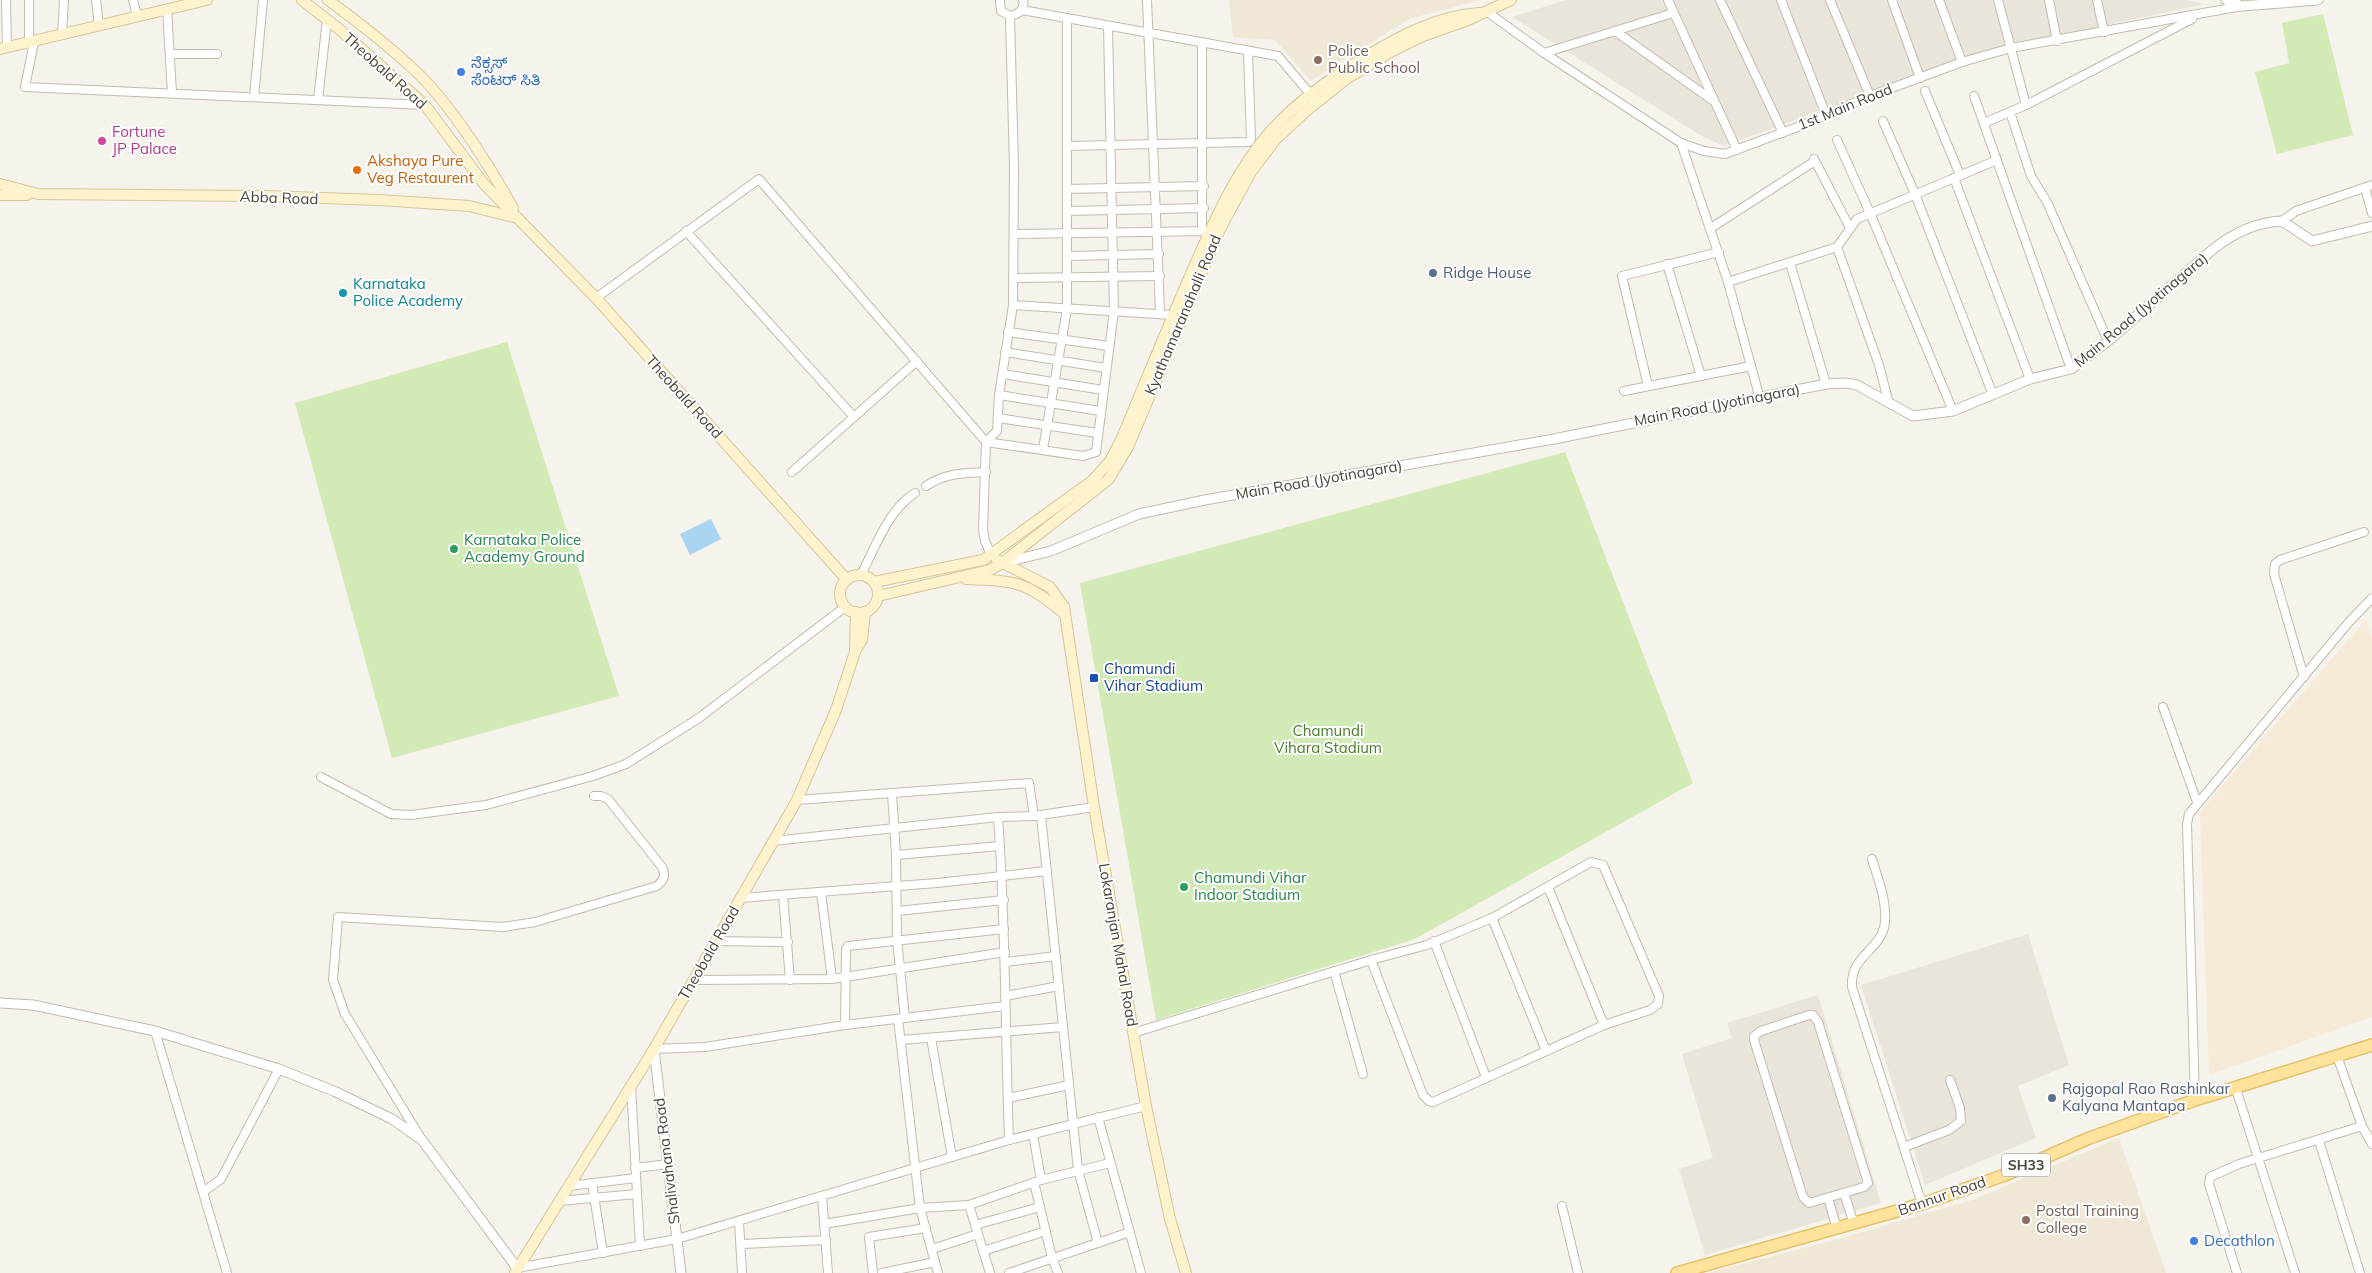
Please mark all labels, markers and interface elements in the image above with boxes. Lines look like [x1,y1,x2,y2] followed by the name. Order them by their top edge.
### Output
[340,28,431,113] street label: Theobald Road
[1328,41,1420,77] place label: Police Public School
[471,53,540,89] place label: ನೆಕ್ಸಸ್ ಸೆಂಟರ್ ಸಿತಿ
[1312,54,1324,66] marker: Police Public School
[455,66,467,78] marker: ನೆಕ್ಸಸ್ ಸೆಂಟರ್ ಸಿತಿ
[1795,79,1895,134] street label: 1st Main Road
[112,122,177,158] place label: Fortune JP Palace
[96,135,108,147] marker: Fortune JP Palace
[367,151,474,187] place label: Akshaya Pure Veg Restaurent
[351,164,363,176] marker: Akshaya Pure Veg Restaurent
[239,187,319,208] street label: Abba Road
[1140,232,1225,398] street label: Kyathamaranahalli Road
[2070,248,2211,371] street label: Main Road (Jyotinagara)
[1443,263,1531,282] place label: Ridge House
[1427,267,1439,279] marker: Ridge House
[353,274,463,310] place label: Karnataka Police Academy
[337,287,349,299] marker: Karnataka Police Academy
[642,351,727,442] street label: Theobald Road
[1632,379,1802,430] street label: Main Road (Jyotinagara)
[1234,456,1404,504] street label: Main Road (Jyotinagara)
[464,530,585,566] place label: Karnataka Police Academy Ground
[448,543,460,555] marker: Karnataka Police Academy Ground
[1104,659,1203,695] place label: Chamundi Vihar Stadium
[1088,672,1100,684] marker: Chamundi Vihar Stadium
[1274,721,1382,757] park label: Chamundi Vihara Stadium
[1095,862,1142,1028] street label: Lokaranjan Mahal Road
[1194,868,1307,904] place label: Chamundi Vihar Indoor Stadium
[1178,881,1190,893] marker: Chamundi Vihar Indoor Stadium
[674,902,743,1003] street label: Theobald Road
[2062,1079,2230,1115] place label: Rajgopal Rao Rashinkar Kalyana Mantapa
[2046,1092,2058,1104] marker: Rajgopal Rao Rashinkar Kalyana Mantapa
[649,1097,684,1225] street label: Shalivahana Road
[2002,1154,2050,1176] road number: SH33
[1895,1172,1988,1219] street label: Bannur Road
[2036,1201,2139,1237] place label: Postal Training College
[2020,1214,2032,1226] marker: Postal Training College
[2204,1231,2275,1250] place label: Decathlon
[2188,1235,2200,1247] marker: Decathlon

